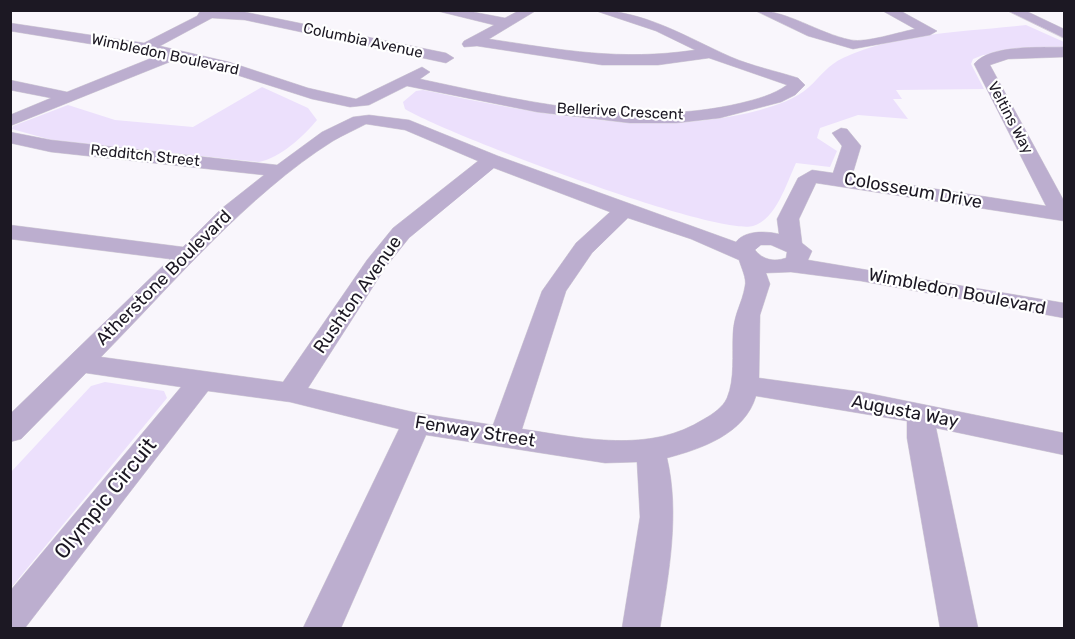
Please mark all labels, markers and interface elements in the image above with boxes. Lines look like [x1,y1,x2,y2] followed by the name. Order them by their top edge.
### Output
[302,20,424,62] street label: Columbia Avenue
[90,31,240,79] street label: Wimbledon Boulevard
[983,79,1037,157] street label: Veltins Way
[556,100,684,124] street label: Bellerive Crescent
[89,141,201,171] street label: Redditch Street
[842,168,984,214] street label: Colosseum Drive
[92,206,236,350] street label: Atherstone Boulevard
[309,232,407,358] street label: Rushton Avenue
[866,264,1048,320] street label: Wimbledon Boulevard
[850,391,960,433] street label: Augusta Way
[413,412,537,452] street label: Fenway Street
[50,433,162,565] street label: Olympic Circuit

